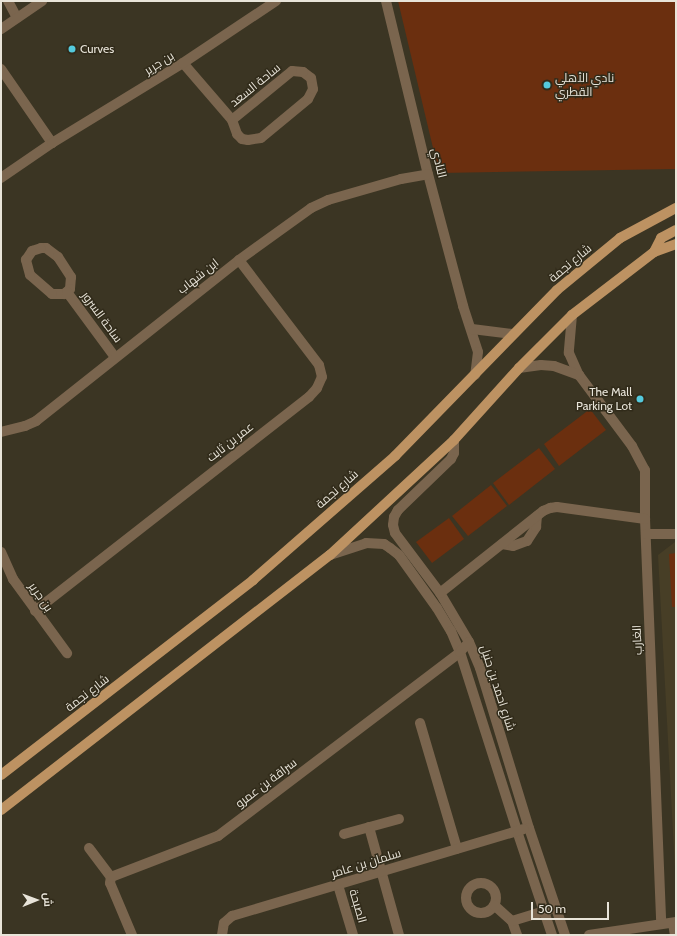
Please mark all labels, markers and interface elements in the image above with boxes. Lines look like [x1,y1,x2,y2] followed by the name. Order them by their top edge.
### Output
[80,42,114,56] place label: Curves
[67,44,77,54] marker: Curves
[141,48,177,78] street label: بن جرير
[227,60,283,110] street label: ساحة السعد
[555,71,614,99] place label: نادي الأهلي القطري
[542,80,552,90] marker: نادي الأهلي القطري
[428,147,450,179] street label: النادي
[546,241,594,285] street label: شارع نجمة
[175,255,221,297] street label: ابن شهاب
[79,289,125,345] street label: ساحة السرور
[576,385,632,413] place label: The Mall Parking Lot
[635,394,645,404] marker: The Mall Parking Lot
[204,419,256,465] street label: عمر بن ثابت
[313,467,361,511] street label: شارع نجمة
[26,580,56,614] street label: بن جرير
[629,625,645,655] street label: الغارب
[477,643,519,733] street label: شارع احمد بن حنبل
[62,671,112,715] street label: شارع نجمة
[232,755,300,811] street label: سراقة بن عمرو
[329,846,403,880] street label: سلمان بن عامر
[16,880,56,920] north arrow
[346,887,370,925] street label: الصبحة
[41,893,55,907] text: ش
[533,894,611,920] scale bar
[538,901,566,916] text: 50 m

